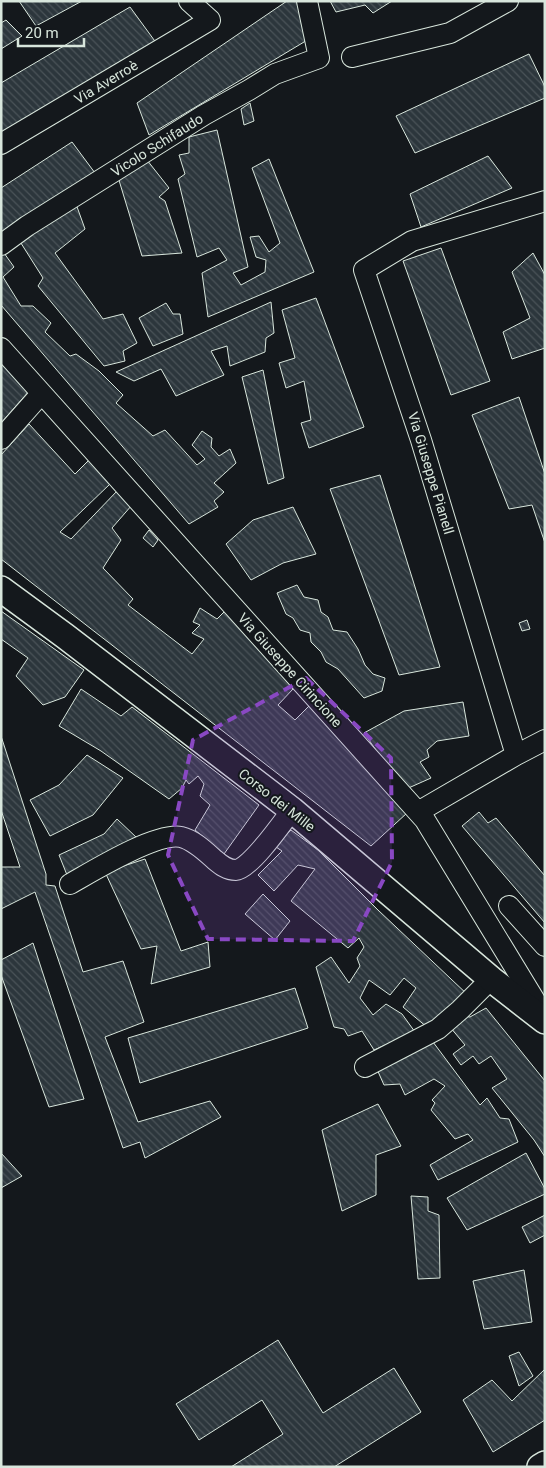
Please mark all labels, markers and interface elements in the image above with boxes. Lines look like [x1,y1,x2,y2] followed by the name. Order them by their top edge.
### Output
[18,15,84,47] scale bar
[25,24,59,42] text: 20 m
[71,57,141,107] street label: Via Averroè
[108,110,206,180] street label: Vicolo Schifaudo
[405,410,457,536] street label: Via Giuseppe Pianell
[235,610,345,730] street label: Via Giuseppe Cirincione
[236,765,318,835] street label: Corso dei Mille

